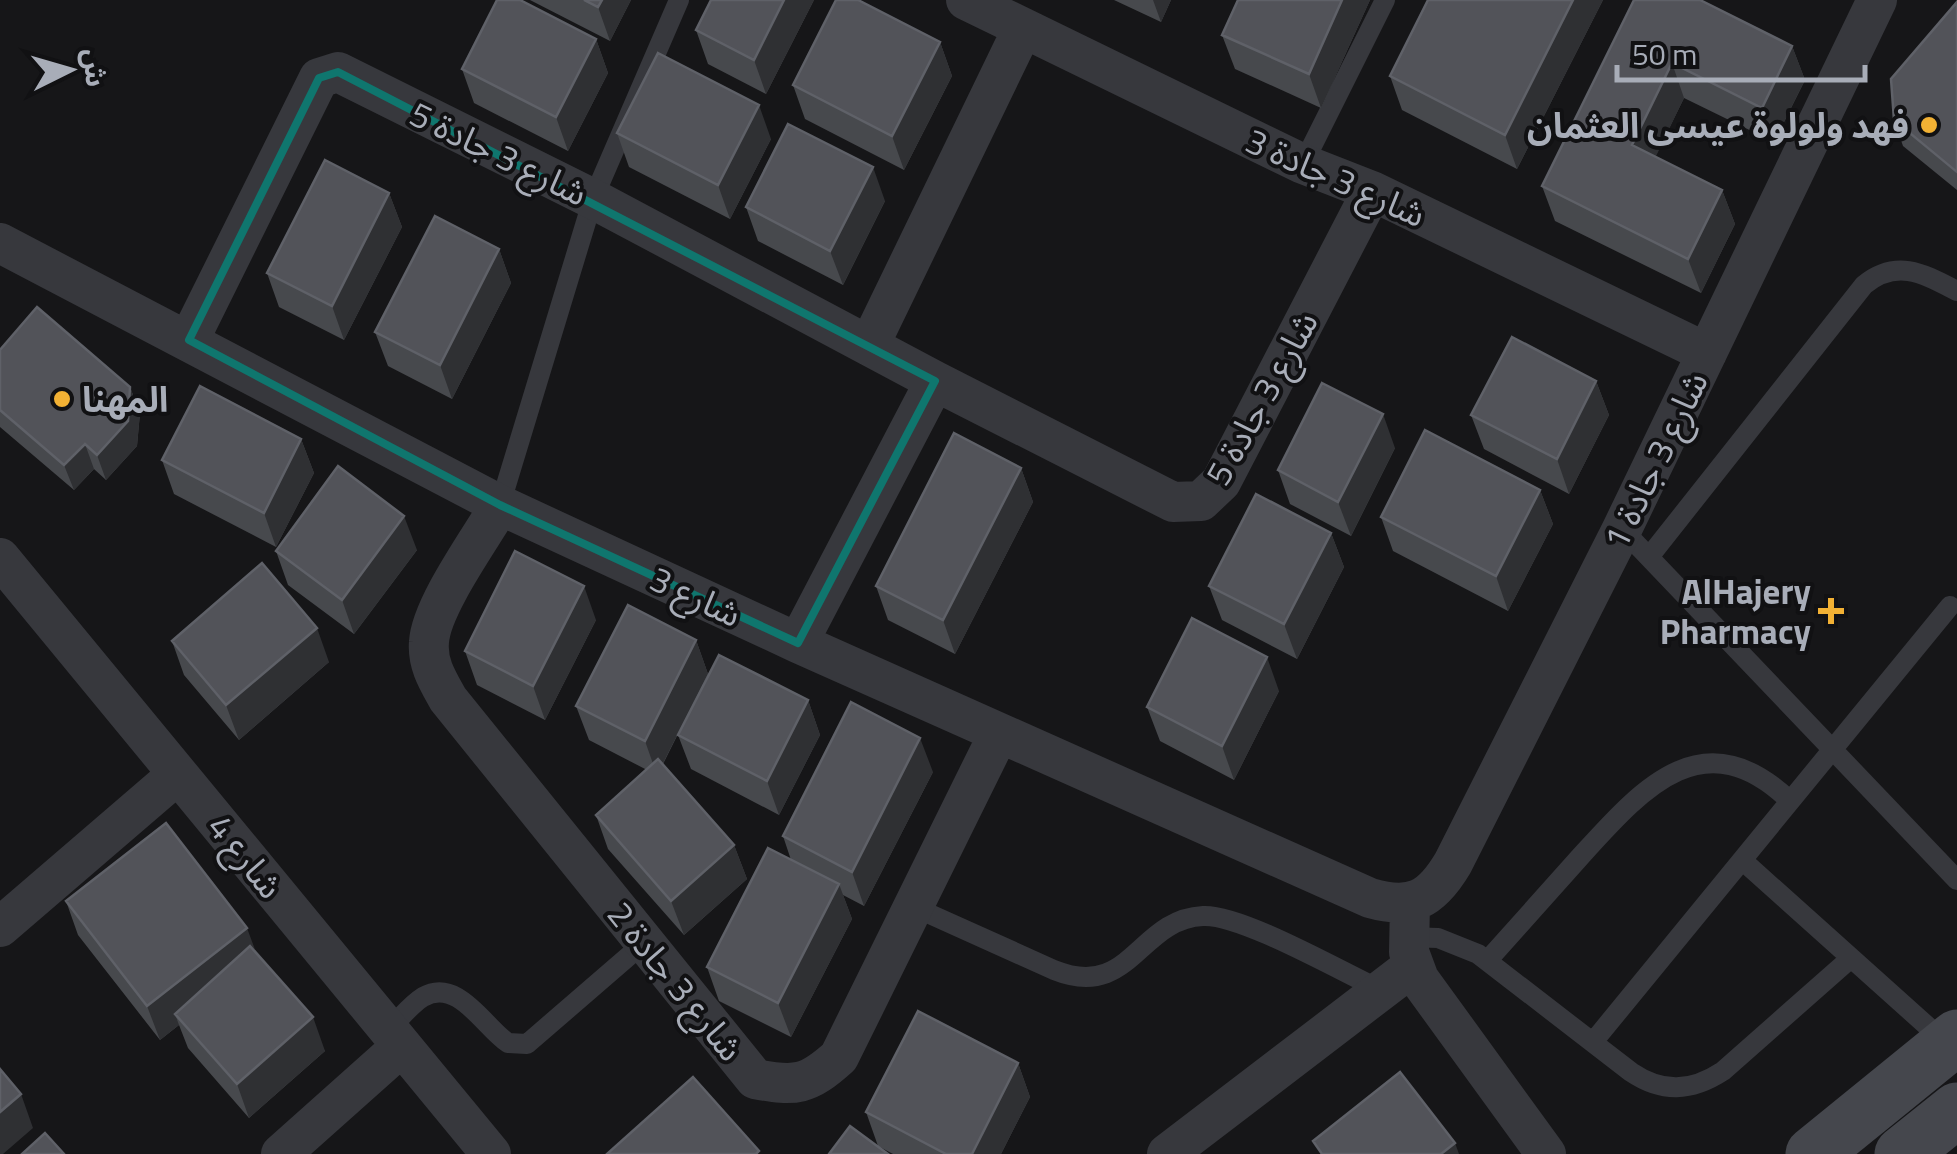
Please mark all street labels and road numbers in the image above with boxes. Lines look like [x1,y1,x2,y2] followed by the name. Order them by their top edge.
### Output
[401,87,597,219] street label: شارع 3 جادة 5
[1237,113,1435,241] street label: شارع 3 جادة 3
[1191,301,1331,495] street label: شارع 3 جادة 5
[1589,362,1721,558] street label: شارع 3 جادة 1
[641,551,751,641] street label: شارع 3
[195,802,297,910] street label: شارع 4
[595,889,757,1073] street label: شارع 3 جادة 2

